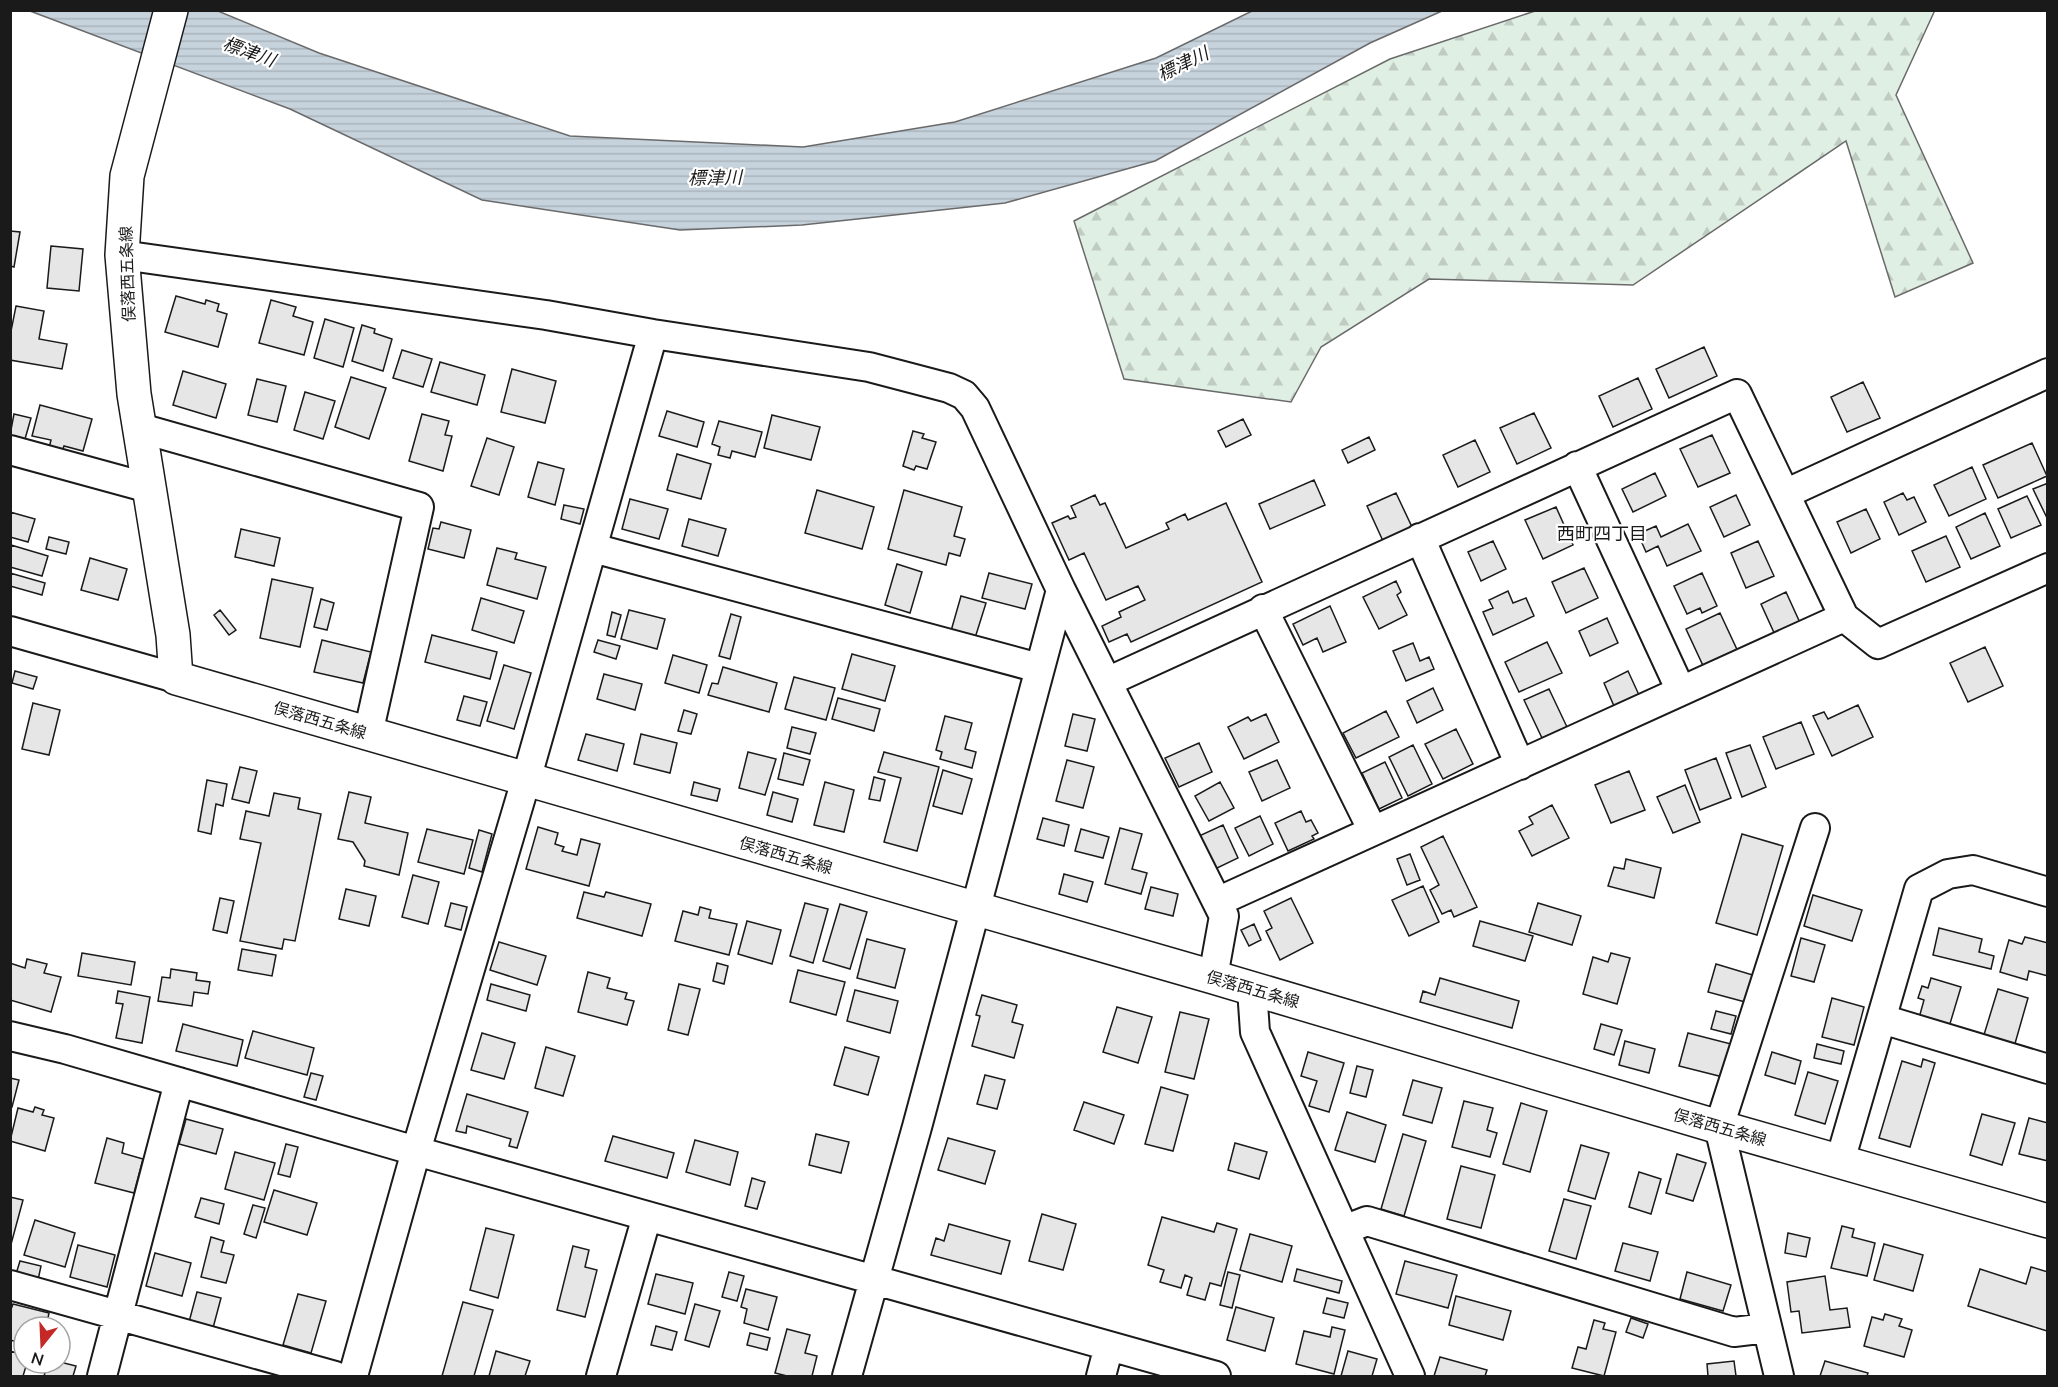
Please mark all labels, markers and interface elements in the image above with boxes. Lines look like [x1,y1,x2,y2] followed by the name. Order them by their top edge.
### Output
[220,31,280,72] water label: 標津川
[1153,41,1214,86] water label: 標津川
[688,165,744,189] water label: 標津川
[115,226,139,322] street label: 俣落西五条線
[1557,522,1647,545] district label: 西町四丁目
[271,697,369,743] street label: 俣落西五条線
[737,832,835,878] street label: 俣落西五条線
[1204,966,1302,1012] street label: 俣落西五条線
[1671,1104,1769,1150] street label: 俣落西五条線
[12,1315,72,1375] north arrow
[29,1348,46,1371] text: N

